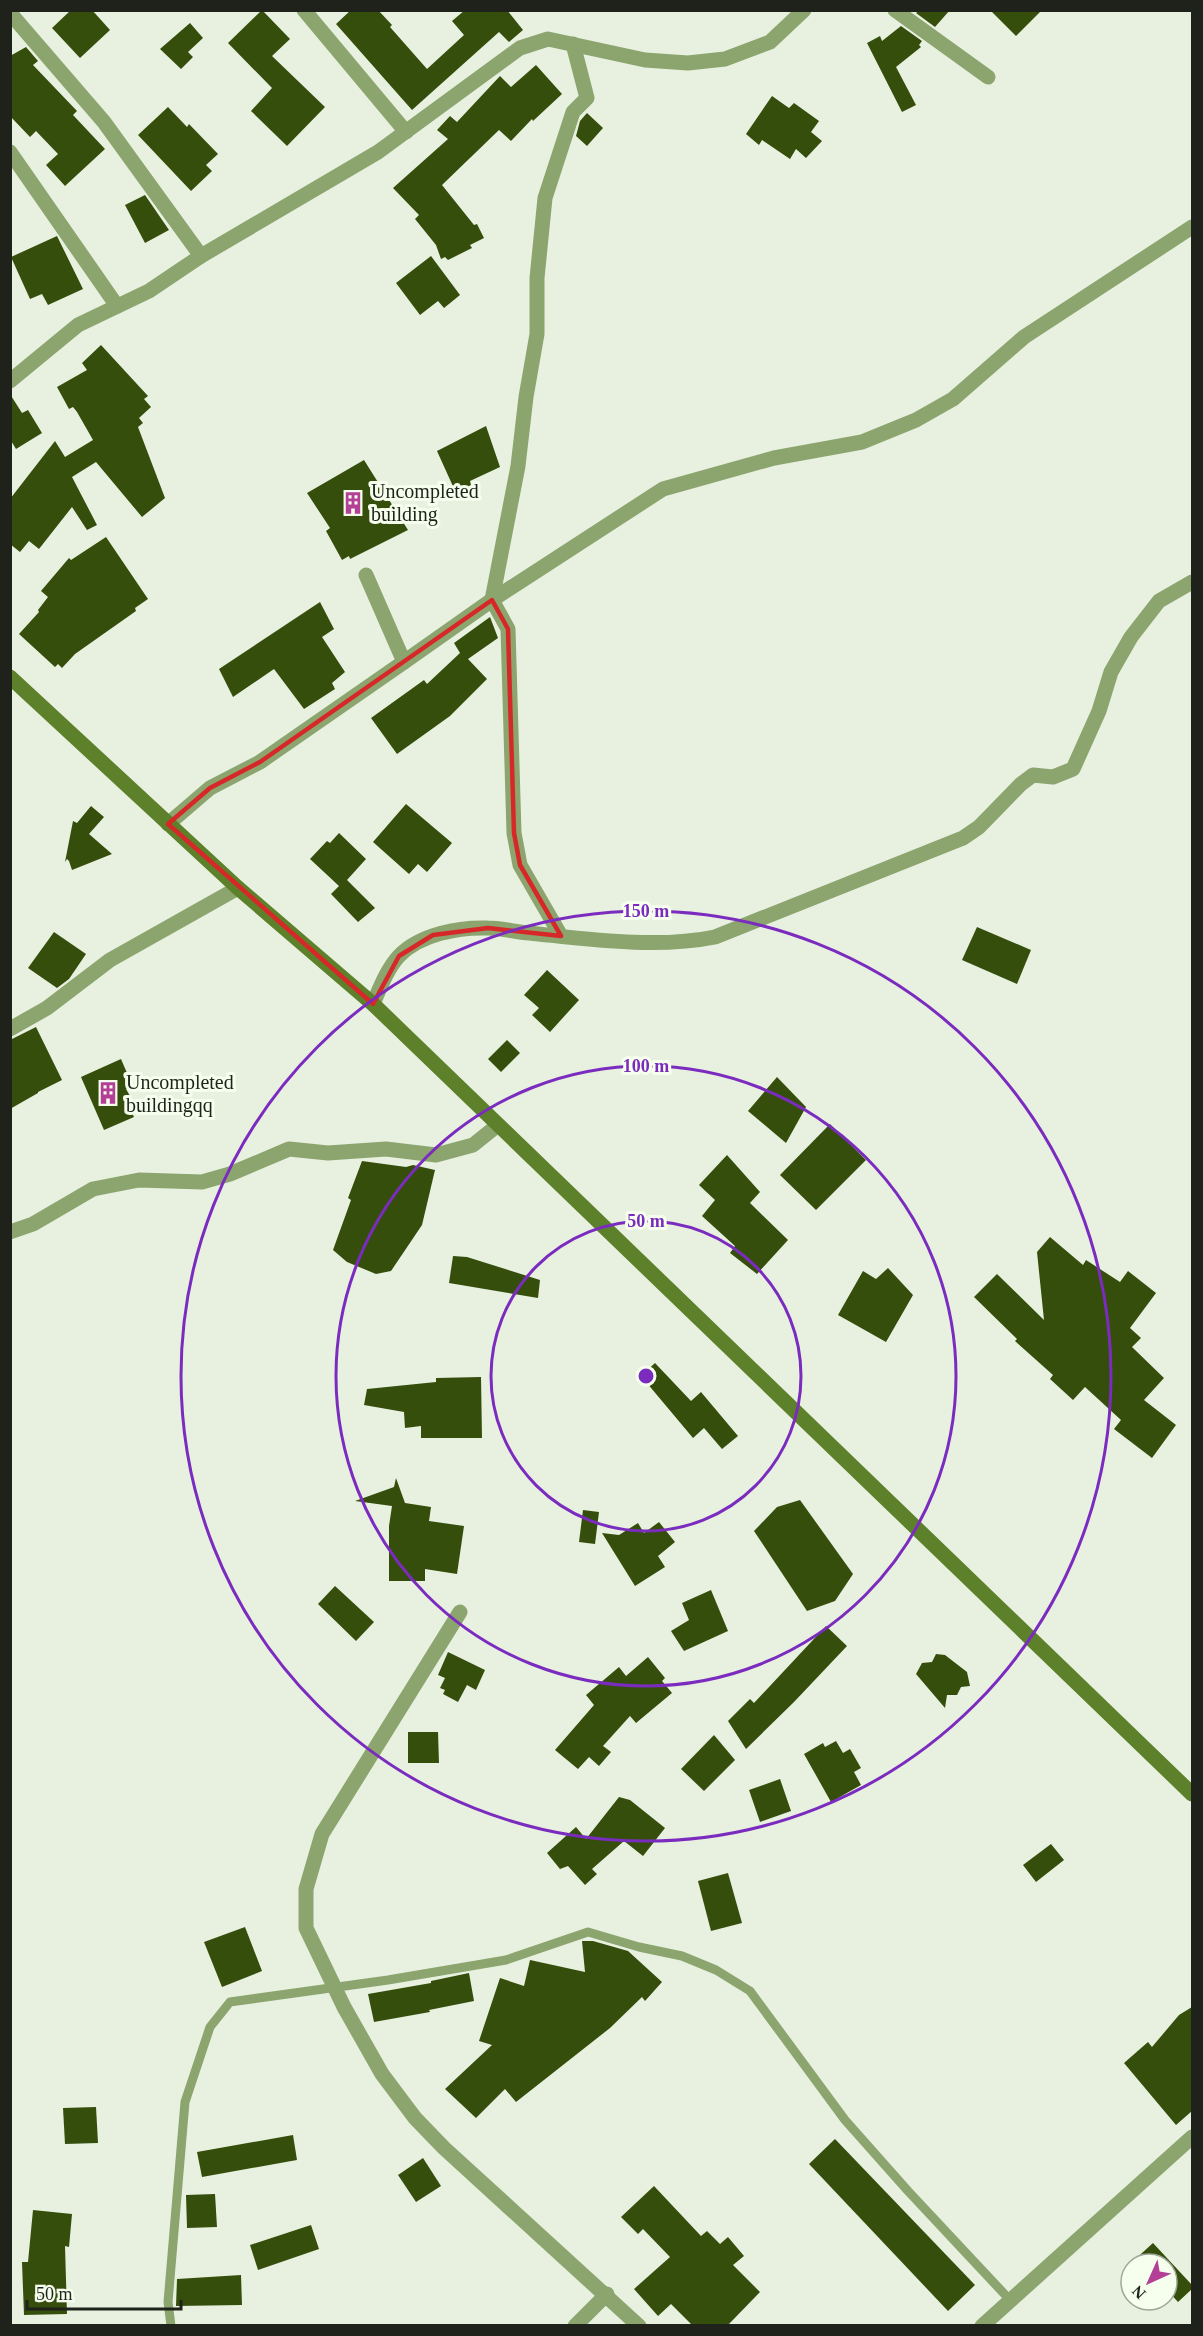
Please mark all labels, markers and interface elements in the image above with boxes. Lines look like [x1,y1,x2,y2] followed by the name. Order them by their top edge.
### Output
[371,480,479,526] place label: Uncompleted building
[340,490,366,516] building icon: Uncompleted building
[623,901,669,921] text: 150 m
[623,1056,669,1076] text: 100 m
[126,1071,234,1117] place label: Uncompleted buildingqq
[95,1080,121,1106] building icon: Uncompleted buildingqq
[627,1211,665,1231] text: 50 m
[636,1366,656,1386] centre of rings
[1119,2252,1179,2312] north arrow
[27,2273,182,2311] scale bar
[1128,2282,1149,2302] text: N
[36,2284,73,2304] text: 50 m

